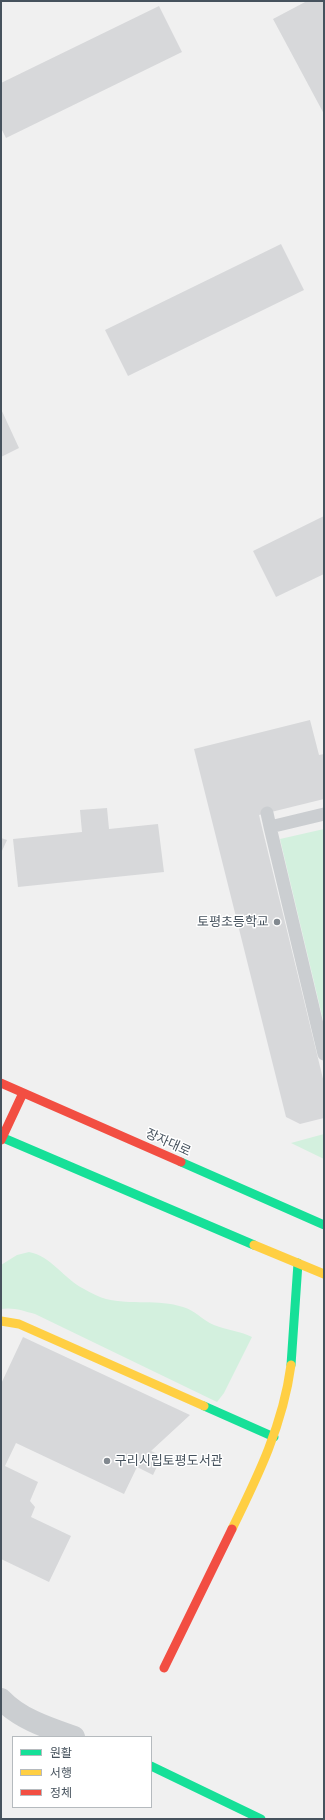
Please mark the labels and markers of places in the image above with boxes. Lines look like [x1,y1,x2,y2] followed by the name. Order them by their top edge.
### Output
[197,914,269,930] place label: 토평초등학교
[272,917,282,927] marker: 토평초등학교
[115,1453,223,1469] place label: 구리시립토평도서관
[102,1456,112,1466] marker: 구리시립토평도서관

